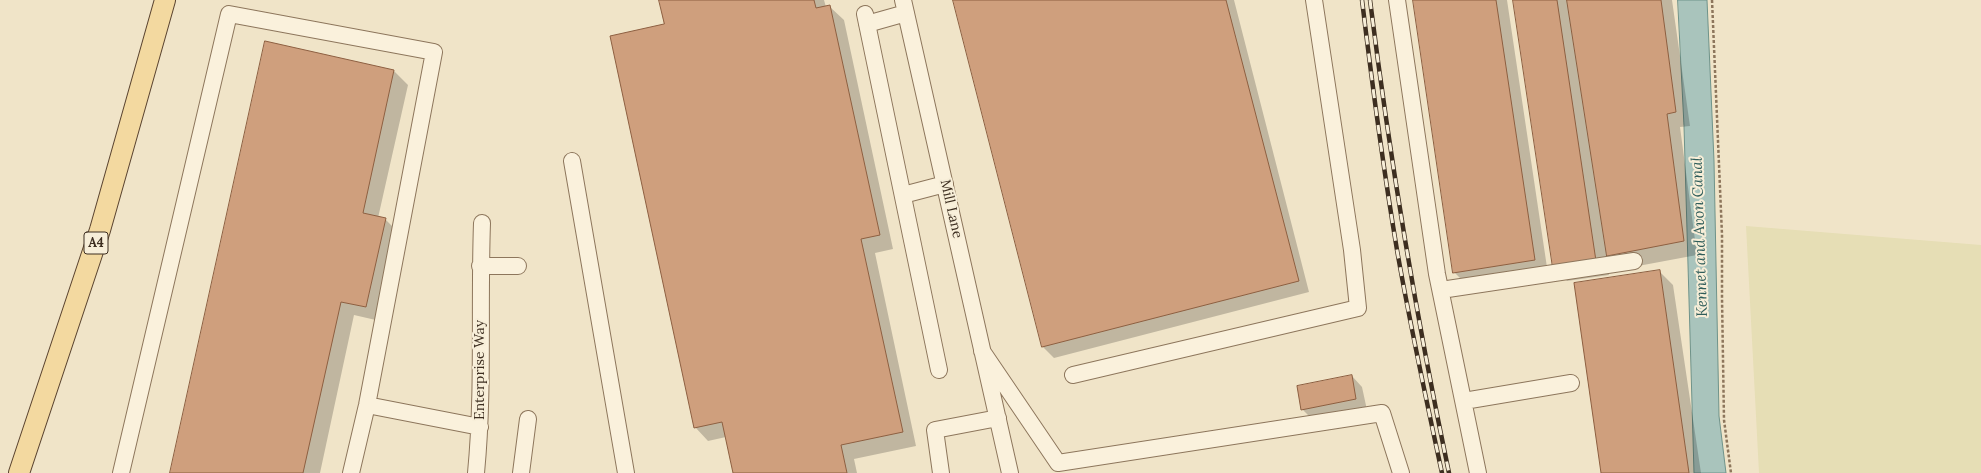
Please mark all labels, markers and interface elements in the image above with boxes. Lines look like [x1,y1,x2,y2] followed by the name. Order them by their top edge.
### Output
[1688,157,1712,317] water label: Kennet and Avon Canal
[936,178,966,240] street label: Mill Lane
[84,232,108,254] road number: A4
[472,320,488,420] street label: Enterprise Way

